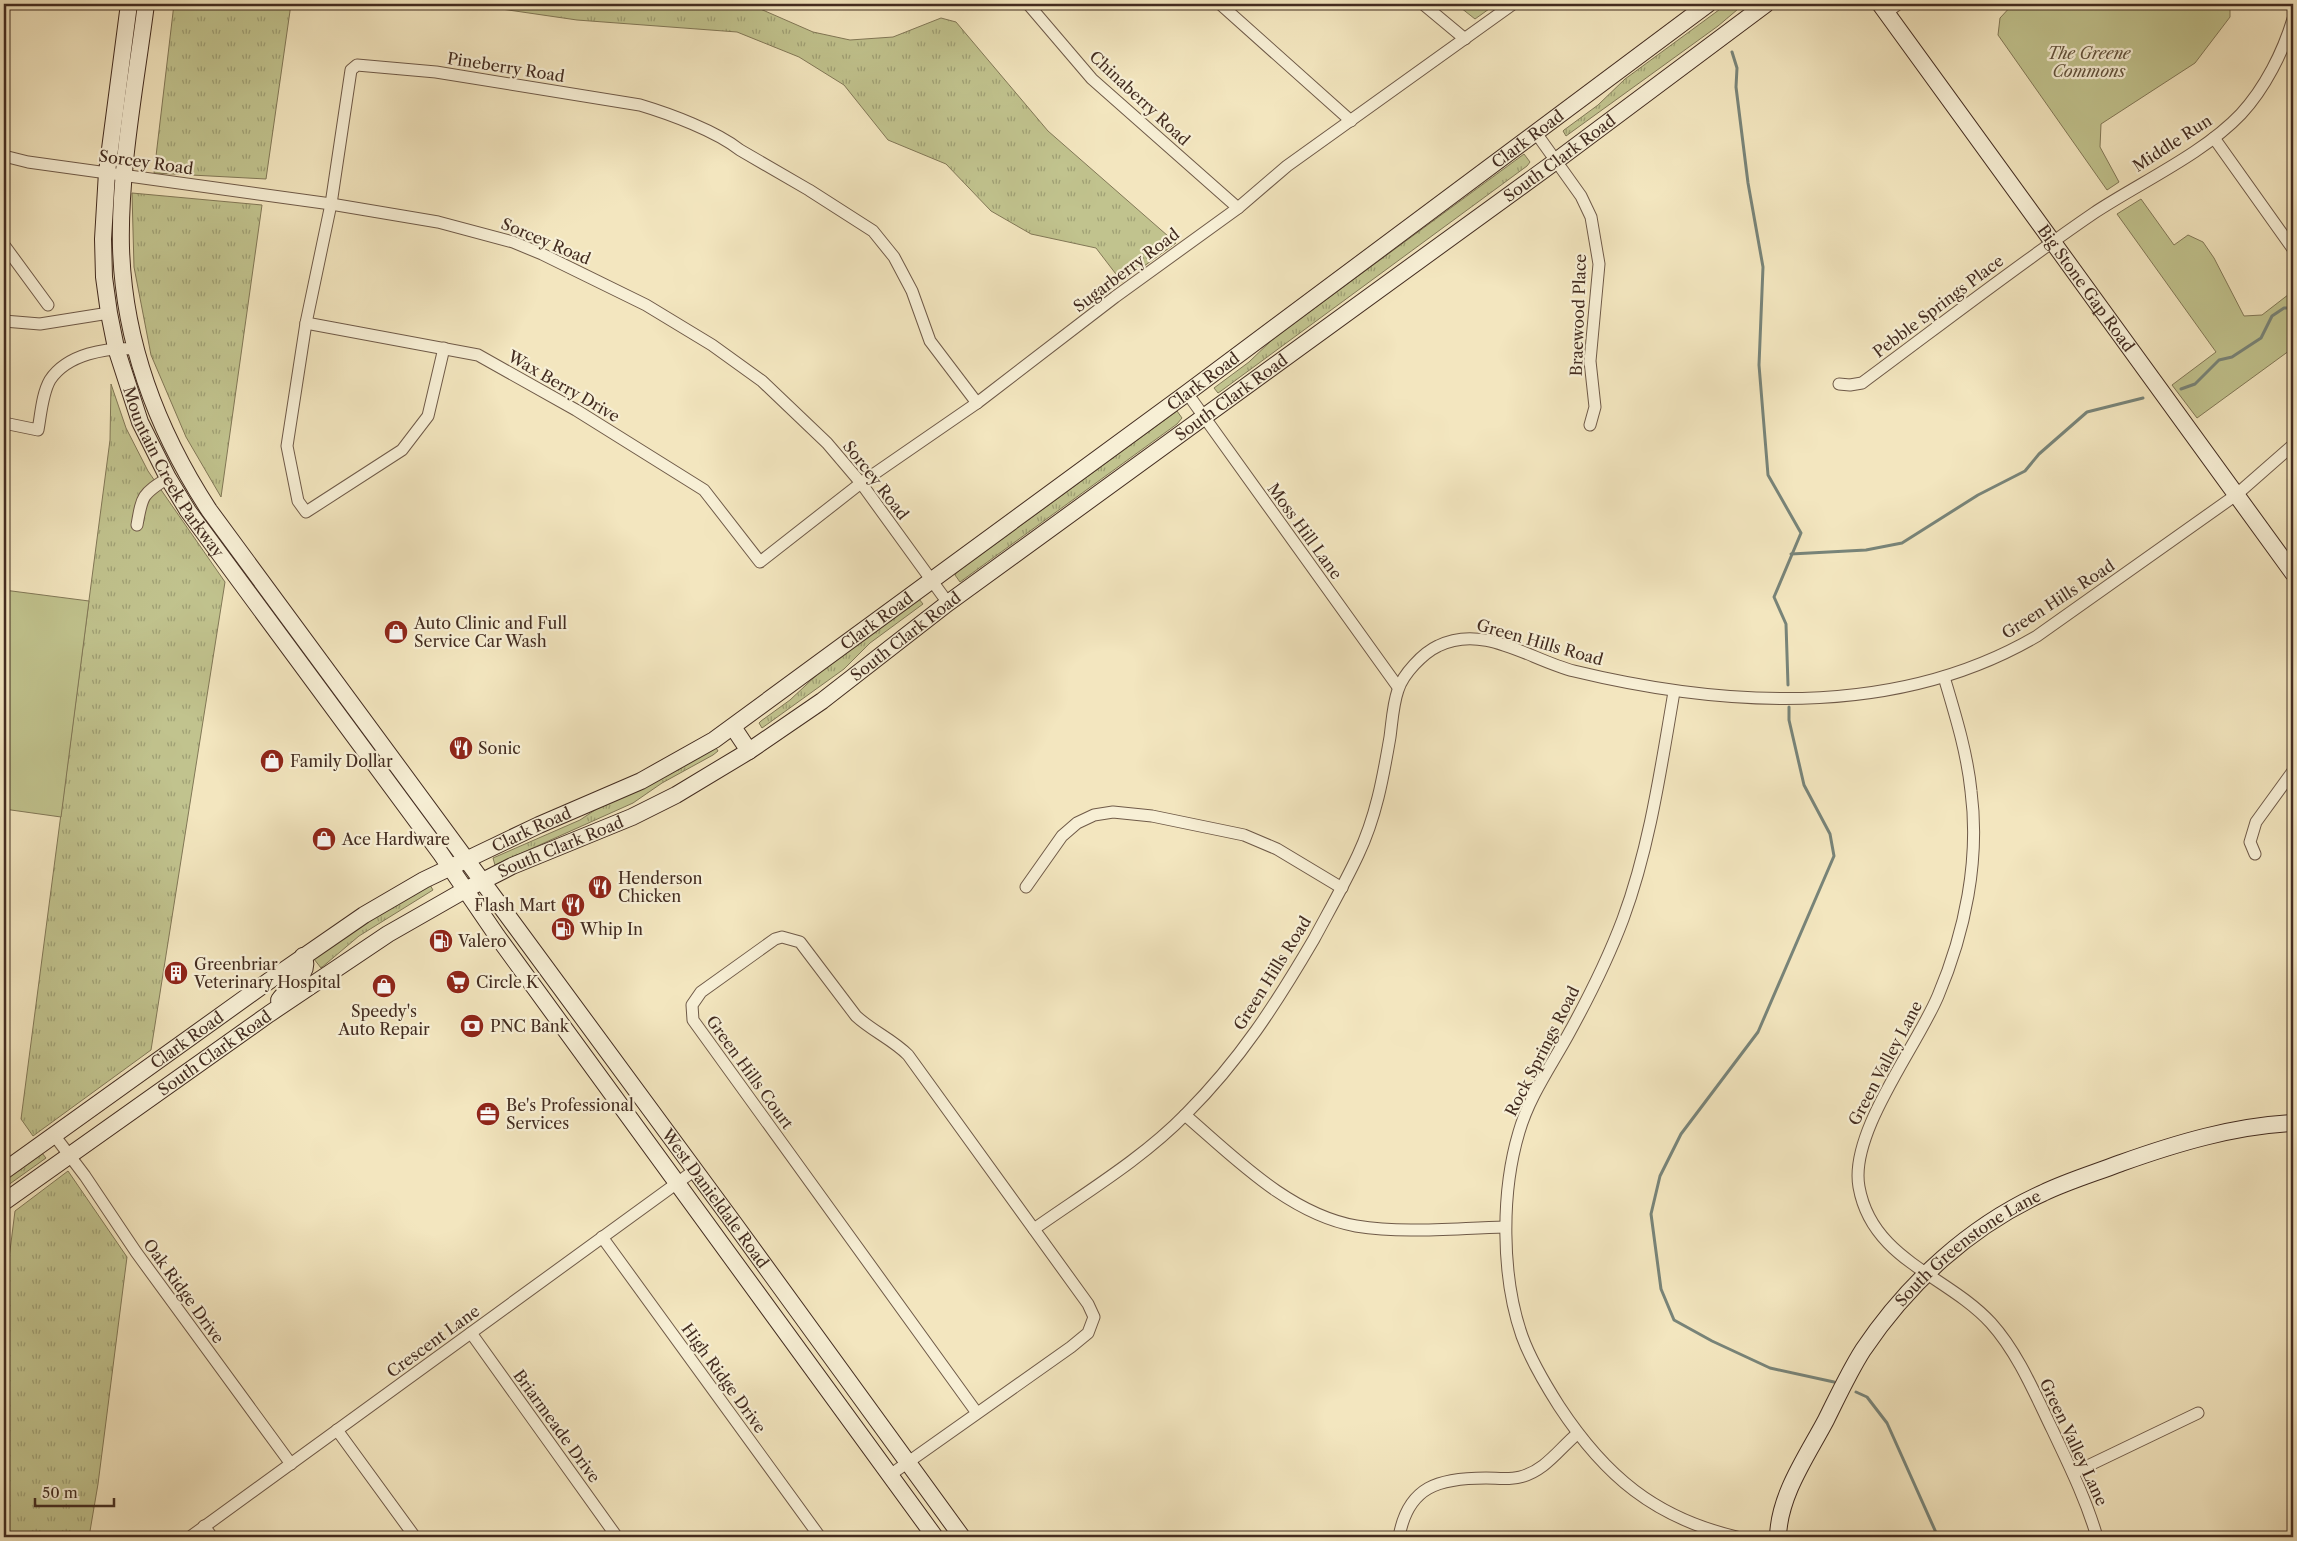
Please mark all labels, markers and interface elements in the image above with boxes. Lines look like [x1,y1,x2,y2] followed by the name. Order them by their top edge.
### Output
[2047,43,2132,81] park label: The Greene Commons
[1086,46,1195,150] street label: Chinaberry Road
[446,48,566,86] street label: Pineberry Road
[1487,105,1568,172] street label: Clark Road
[1499,110,1619,206] street label: South Clark Road
[2129,110,2215,176] street label: Middle Run
[97,145,195,179] street label: Sorcey Road
[498,213,594,269] street label: Sorcey Road
[2033,221,2139,356] street label: Big Stone Gap Road
[1069,224,1183,316] street label: Sugarberry Road
[1869,250,2007,362] street label: Pebble Springs Place
[1566,253,1590,377] street label: Braewood Place
[504,345,623,426] street label: Wax Berry Drive
[1163,347,1243,414] street label: Clark Road
[1171,349,1292,445] street label: South Clark Road
[119,384,229,562] street label: Mountain Creek Parkway
[839,436,913,524] street label: Sorcey Road
[1263,479,1347,583] street label: Moss Hill Lane
[1998,555,2118,643] street label: Green Hills Road
[836,587,917,654] street label: Clark Road
[846,587,965,685] street label: South Clark Road
[413,613,567,651] place label: Auto Clinic and Full Service Car Wash
[1475,614,1606,670] street label: Green Hills Road
[383,619,409,645] shop icon: Auto Clinic and Full Service Car Wash
[448,735,474,761] restaurant icon: Sonic
[478,738,521,758] place label: Sonic
[259,748,285,774] shop icon: Family Dollar
[290,751,393,771] place label: Family Dollar
[488,802,574,856] street label: Clark Road
[494,812,627,882] street label: South Clark Road
[311,826,337,852] shop icon: Ace Hardware
[341,829,450,849] place label: Ace Hardware
[618,868,703,906] place label: Henderson Chicken
[587,874,613,900] restaurant icon: Henderson Chicken
[560,892,586,918] restaurant icon: Flash Mart
[474,895,556,915] place label: Flash Mart
[1229,912,1315,1034] street label: Green Hills Road
[550,916,576,942] fuel station icon: Whip In
[579,919,643,939] place label: Whip In
[428,928,454,954] fuel station icon: Valero
[457,931,507,951] place label: Valero
[193,954,341,992] place label: Greenbriar Veterinary Hospital
[163,960,189,986] building icon: Greenbriar Veterinary Hospital
[445,969,471,995] supermarket icon: Circle K
[476,972,539,992] place label: Circle K
[371,973,397,999] shop icon: Speedy's Auto Repair
[1501,982,1584,1119] street label: Rock Springs Road
[1844,997,1926,1129] street label: Green Valley Lane
[337,1001,430,1039] place label: Speedy's Auto Repair
[154,1006,275,1100] street label: South Clark Road
[146,1007,227,1073] street label: Clark Road
[702,1011,798,1133] street label: Green Hills Court
[459,1013,485,1039] bank icon: PNC Bank
[490,1016,570,1036] place label: PNC Bank
[506,1095,634,1133] place label: Be's Professional Services
[475,1101,501,1127] office icon: Be's Professional Services
[657,1124,773,1272] street label: West Danieldale Road
[1891,1185,2044,1310] street label: South Greenstone Lane
[139,1235,229,1347] street label: Oak Ridge Drive
[383,1301,483,1381] street label: Crescent Lane
[677,1319,771,1437] street label: High Ridge Drive
[509,1366,605,1486] street label: Briarmeade Drive
[2036,1375,2112,1509] street label: Green Valley Lane
[35,1476,114,1508] scale bar
[42,1483,78,1502] text: 50 m

